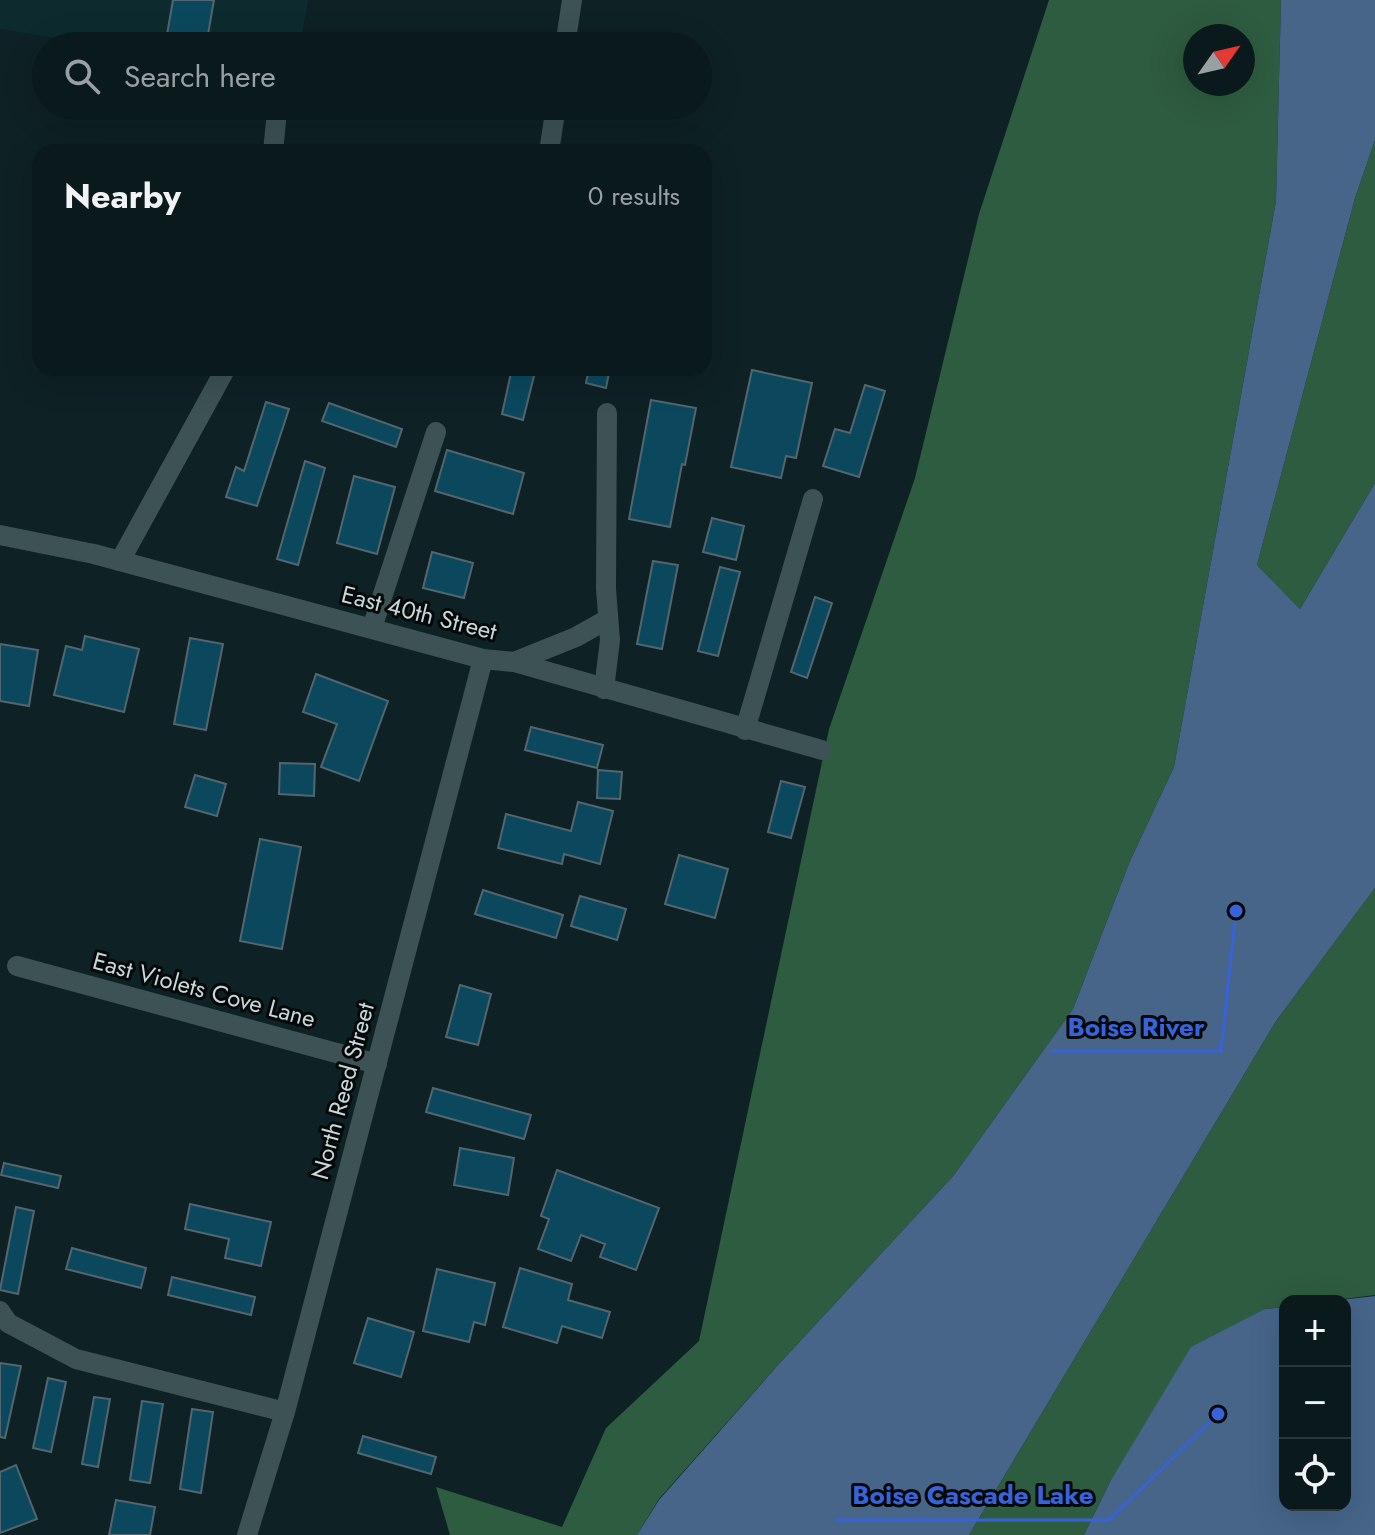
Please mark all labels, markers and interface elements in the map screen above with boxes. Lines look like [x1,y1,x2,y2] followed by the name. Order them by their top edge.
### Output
[1183,24,1255,96] north arrow
[32,32,712,120] search box
[60,54,104,98] icon: search
[124,55,276,98] text: Search here
[64,172,181,221] text: Nearby
[588,177,680,215] text: 0 results
[338,576,501,649] street label: East 40th Street
[89,943,319,1036] street label: East Violets Cove Lane
[302,998,383,1183] street label: North Reed Street
[1052,1001,1221,1051] callout: Boise River
[1067,1008,1205,1046] text: Boise River
[1279,1295,1351,1511] map controls
[1279,1295,1351,1367] button: +
[1279,1367,1351,1439] button: −
[1279,1439,1351,1511] button: locate
[836,1470,1109,1520] callout: Boise Cascade Lake
[852,1476,1094,1514] text: Boise Cascade Lake

